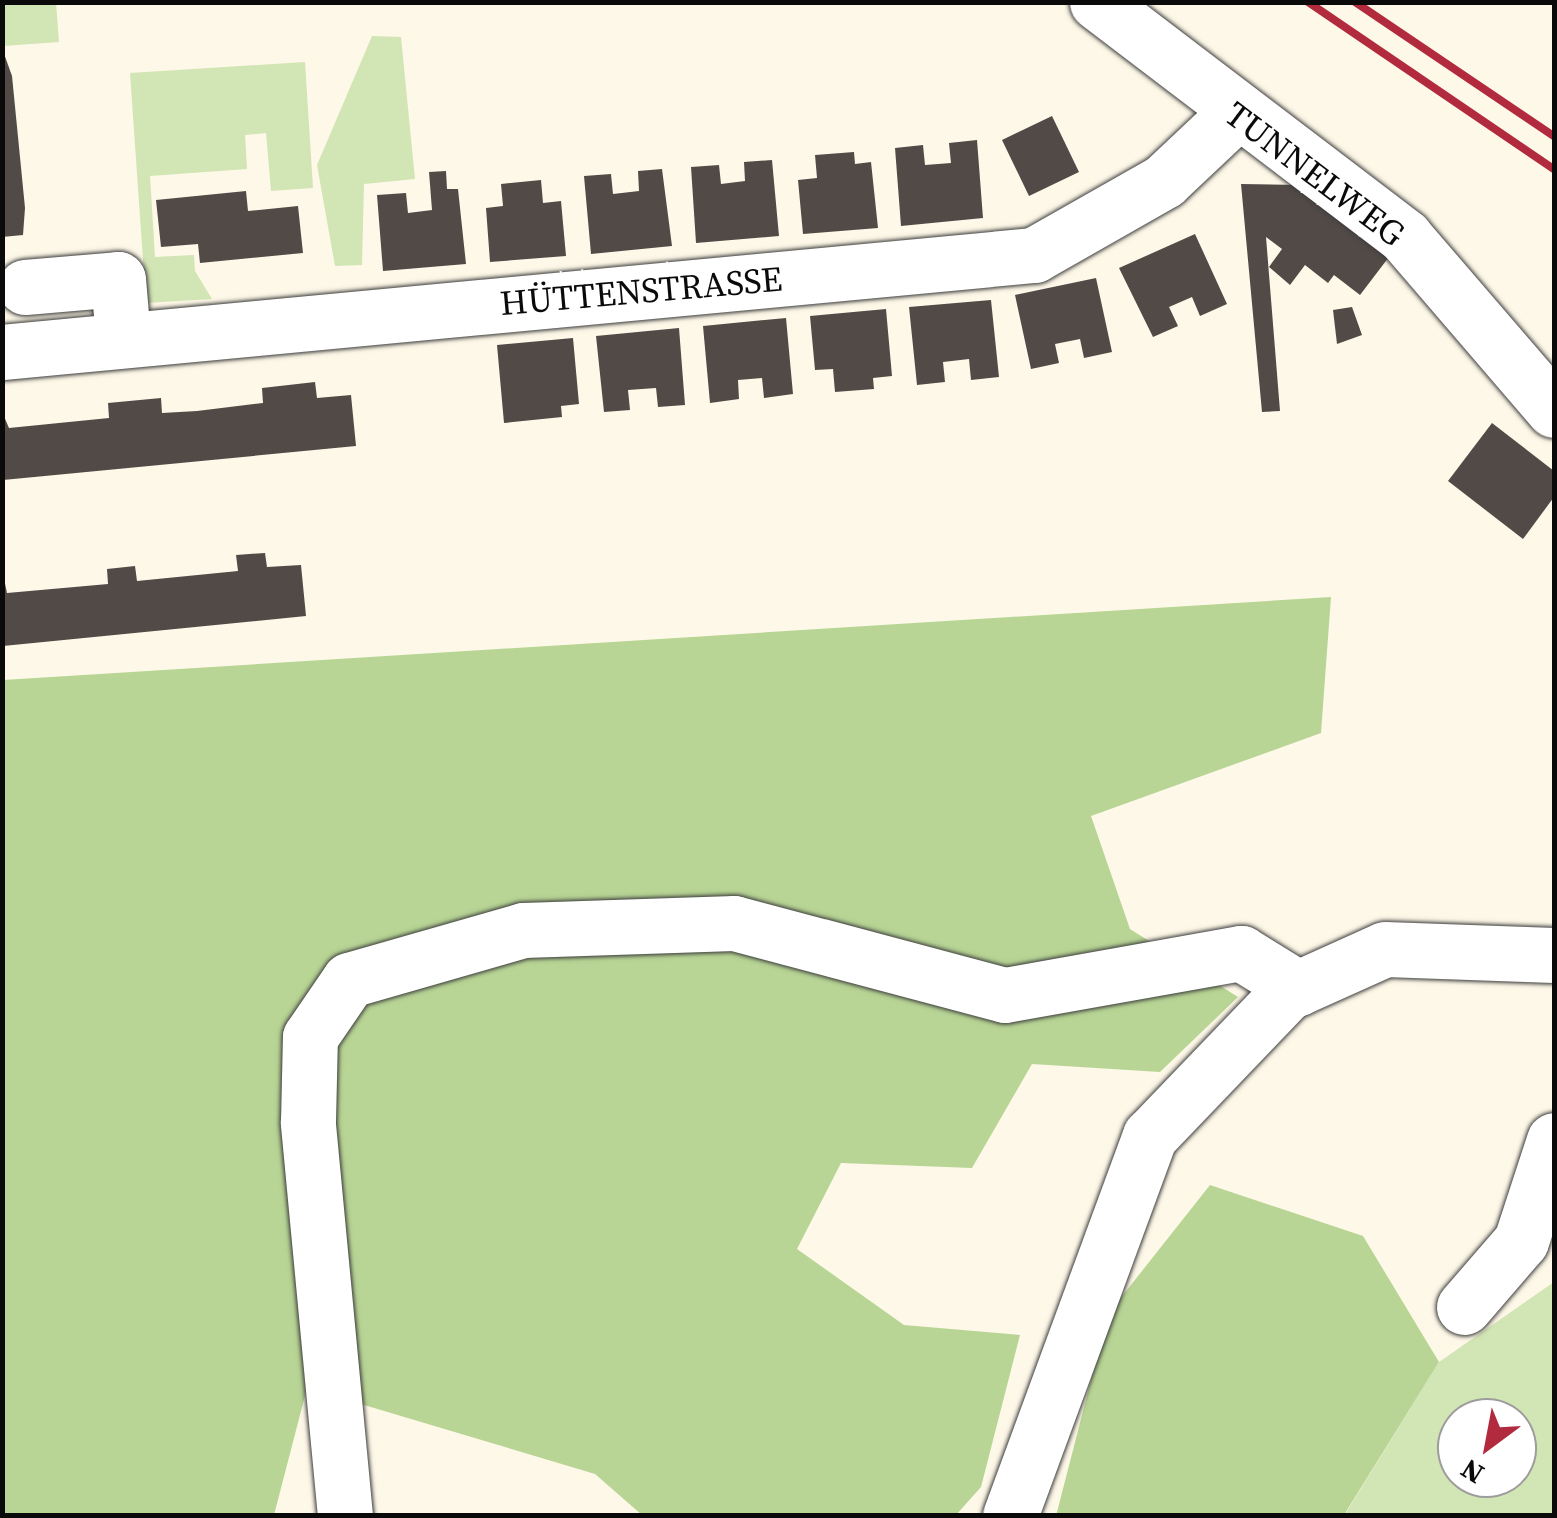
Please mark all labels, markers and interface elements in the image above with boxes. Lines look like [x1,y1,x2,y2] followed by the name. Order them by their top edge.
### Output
[1217,93,1413,255] street label: TUNNELWEG
[498,258,784,324] street label: HÜTTENSTRASSE
[1437,1398,1537,1498] north arrow
[1453,1450,1491,1493] text: N

